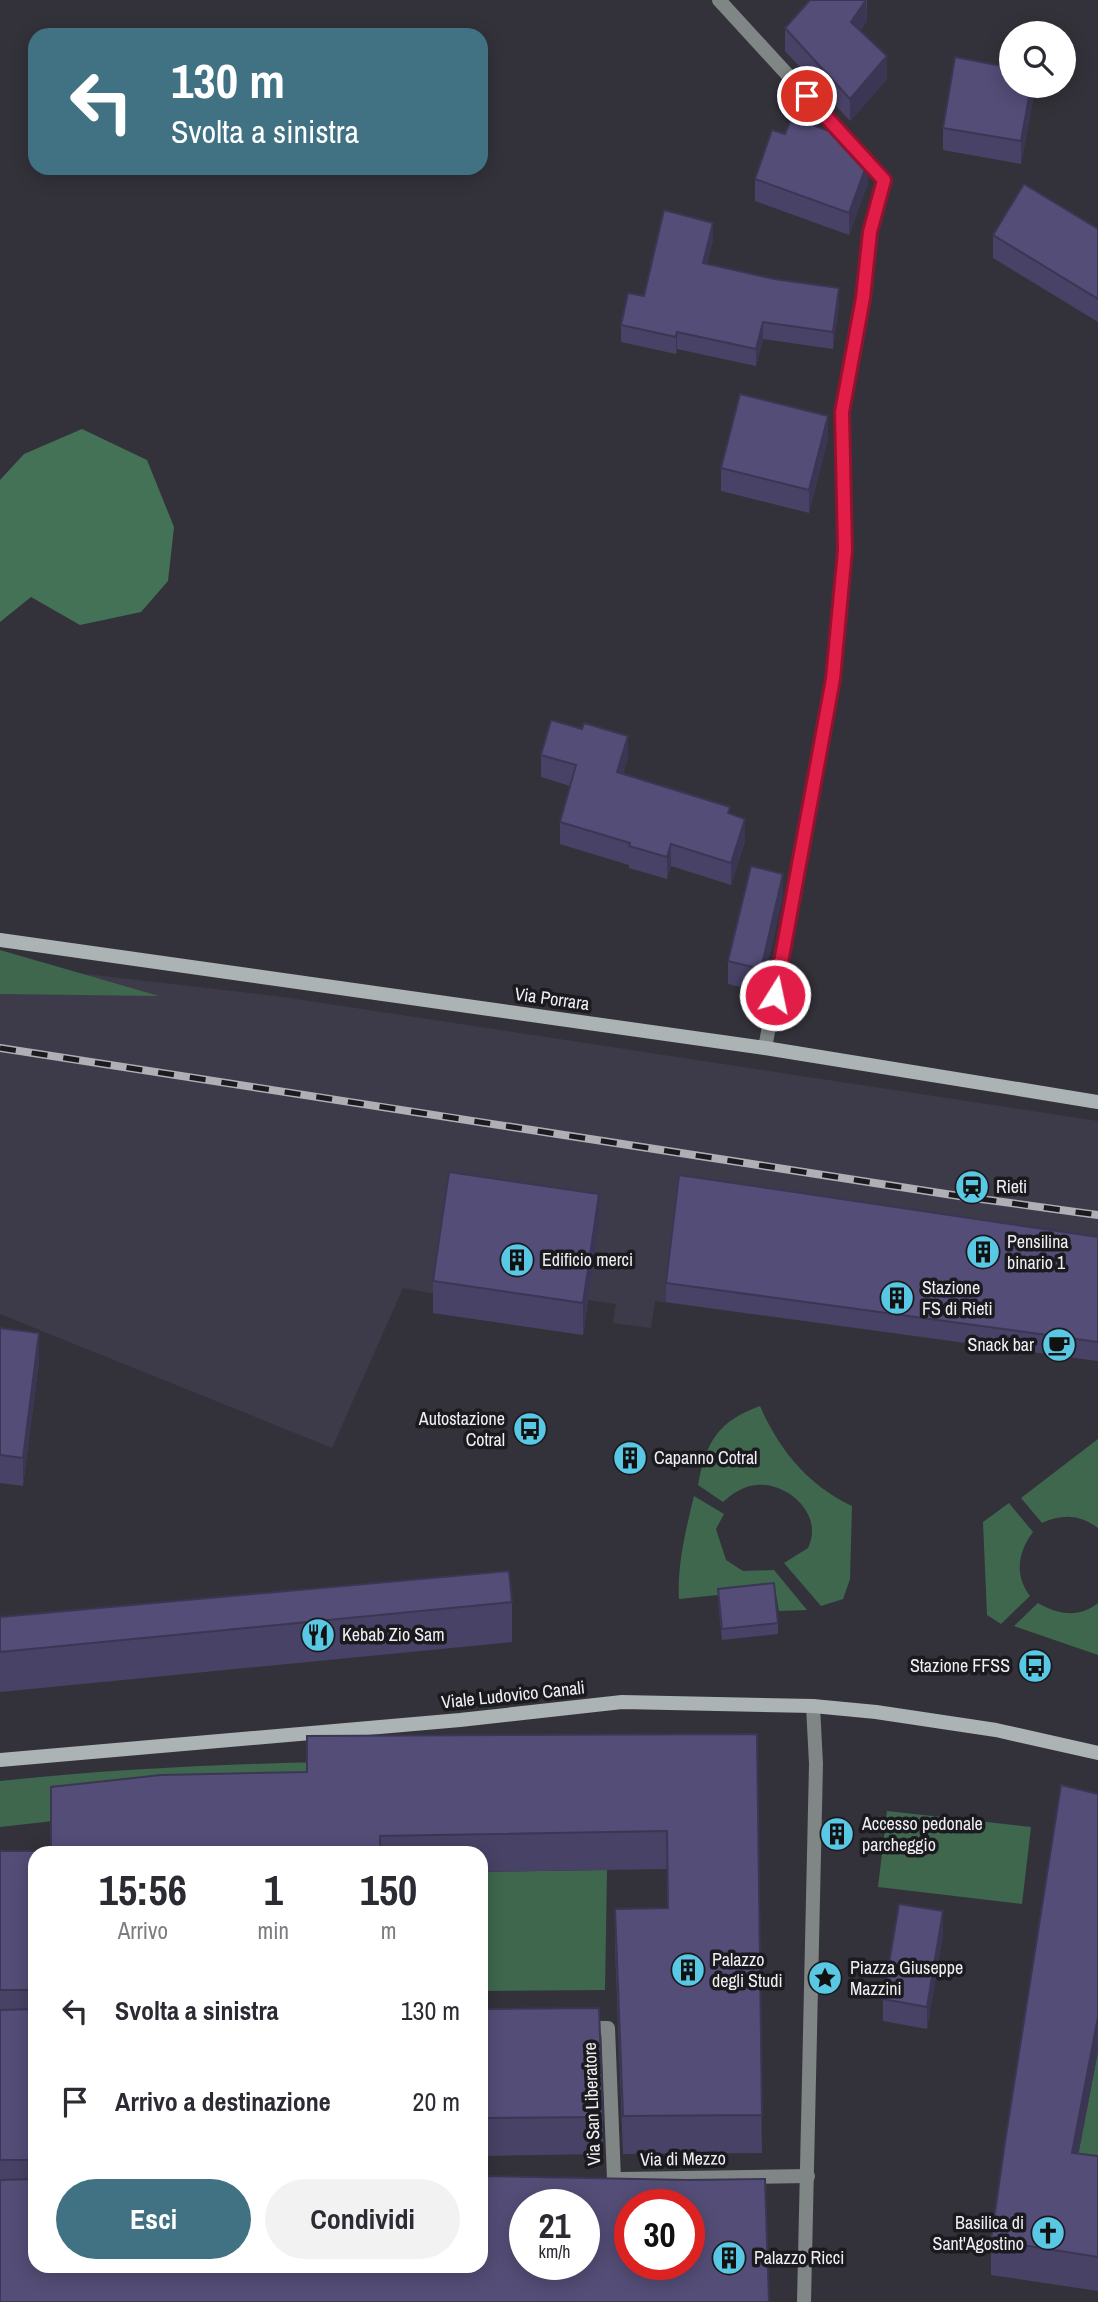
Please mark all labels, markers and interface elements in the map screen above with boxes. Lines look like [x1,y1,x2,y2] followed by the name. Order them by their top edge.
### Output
[999,21,1076,98] map controls
[999,21,1076,98] button: search
[171,47,285,113] text: 130 m
[56,56,147,147] icon: left
[777,66,837,126] pin
[788,77,826,115] icon: arrive
[171,110,359,153] text: Svolta a sinistra
[738,958,812,1032] position arrow
[513,981,591,1016] street label: Via Porrara
[953,1168,991,1206] station icon: Rieti
[996,1174,1027,1199] place label: Rieti
[1007,1229,1069,1275] place label: Pensilina binario 1
[964,1233,1002,1271] building icon: Pensilina binario 1
[498,1241,536,1279] building icon: Edificio merci
[542,1247,633,1272] place label: Edificio merci
[922,1275,993,1321] place label: Stazione FS di Rieti
[878,1279,916,1317] building icon: Stazione FS di Rieti
[1040,1326,1078,1364] cafe icon: Snack bar
[968,1332,1034,1357] place label: Snack bar
[418,1406,505,1452] place label: Autostazione Cotral
[511,1410,549,1448] bus stop icon: Autostazione Cotral
[611,1439,649,1477] building icon: Capanno Cotral
[654,1445,757,1470] place label: Capanno Cotral
[299,1616,337,1654] restaurant icon: Kebab Zio Sam
[342,1622,445,1647] place label: Kebab Zio Sam
[1016,1647,1054,1685] bus stop icon: Stazione FFSS
[910,1653,1010,1678] place label: Stazione FFSS
[440,1675,586,1714] street label: Viale Ludovico Canali
[861,1811,983,1857] place label: Accesso pedonale parcheggio
[818,1815,856,1853] building icon: Accesso pedonale parcheggio
[99,1862,187,1918] text: 15:56
[264,1862,283,1918] text: 1
[360,1862,417,1918] text: 150
[118,1915,168,1946] text: Arrivo
[258,1915,289,1946] text: min
[381,1915,396,1946] text: m
[712,1947,783,1993] place label: Palazzo degli Studi
[669,1951,707,1989] building icon: Palazzo degli Studi
[850,1955,963,2001] place label: Piazza Giuseppe Mazzini
[806,1959,844,1997] place icon: Piazza Giuseppe Mazzini
[56,1992,94,2030] icon: left
[115,1993,279,2028] text: Svolta a sinistra
[401,1993,460,2028] text: 130 m
[577,2042,606,2166] street label: Via San Liberatore
[56,2083,94,2121] icon: arrive
[115,2084,331,2119] text: Arrivo a destinazione
[413,2084,460,2119] text: 20 m
[640,2145,726,2172] street label: Via di Mezzo
[56,2179,251,2259] button: Esci
[265,2179,460,2259] button: Condividi
[614,2189,705,2280] speed limit sign: 30
[539,2202,570,2249] text: 21
[933,2210,1024,2256] place label: Basilica di Sant'Agostino
[1029,2214,1067,2252] church icon: Basilica di Sant'Agostino
[539,2239,571,2264] text: km/h
[710,2239,748,2277] building icon: Palazzo Ricci
[754,2245,844,2270] place label: Palazzo Ricci

